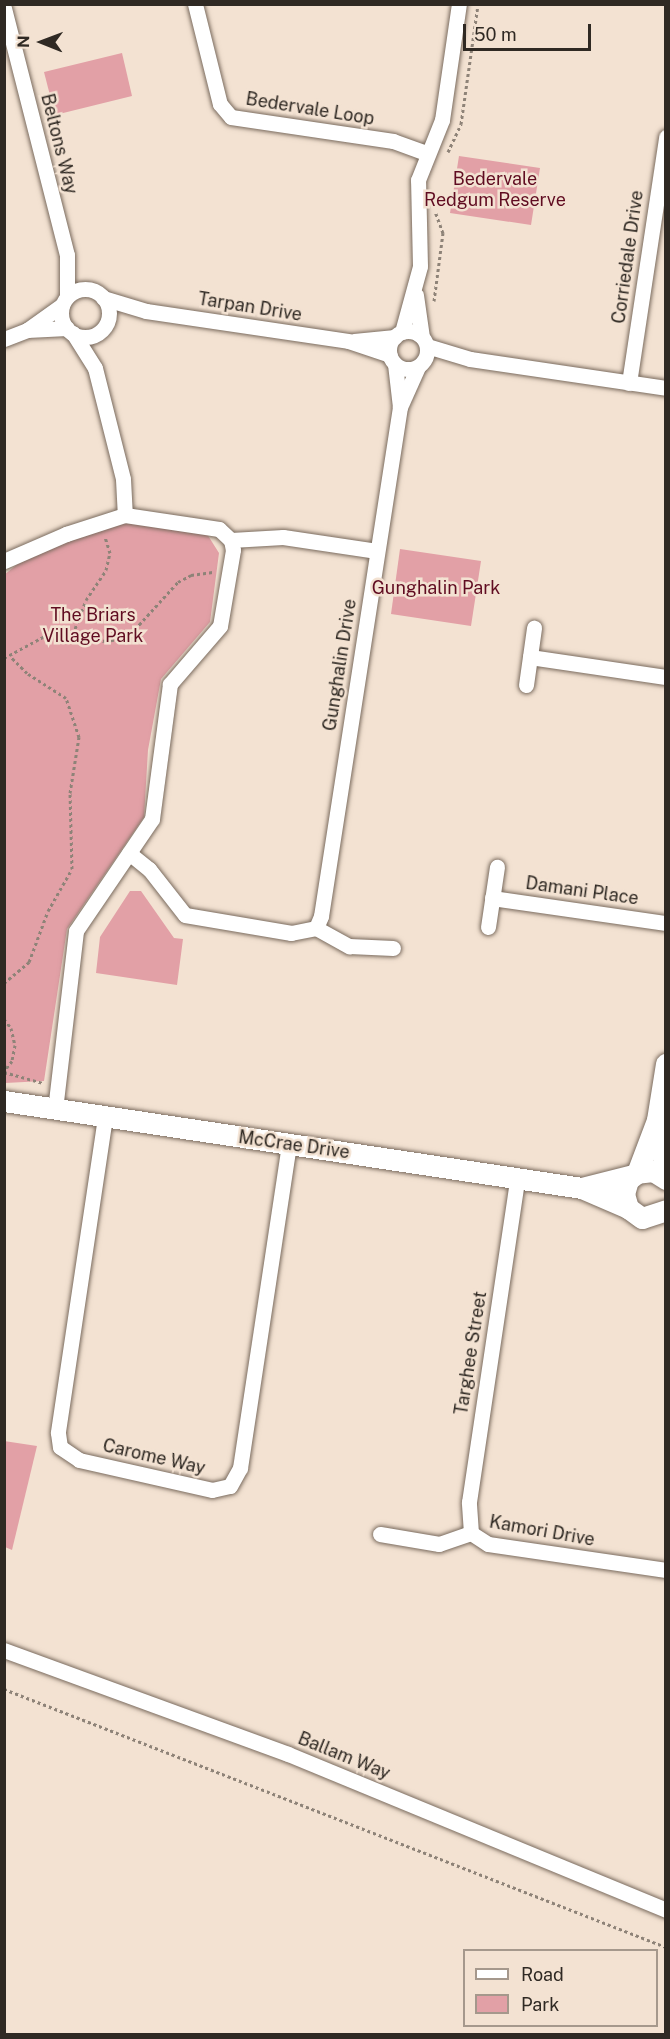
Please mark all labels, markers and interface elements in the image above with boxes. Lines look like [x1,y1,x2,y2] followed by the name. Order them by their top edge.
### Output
[12,12,72,72] north arrow
[466,12,594,50] scale bar
[474,24,517,45] text: 50 m
[14,35,33,48] text: N
[244,88,376,130] street label: Bedervale Loop
[36,91,82,197] street label: Beltons Way
[424,169,566,212] park label: Bedervale Redgum Reserve
[608,189,648,325] street label: Corriedale Drive
[196,288,304,326] street label: Tarpan Drive
[372,577,500,599] park label: Gunghalin Park
[319,597,361,733] street label: Gunghalin Drive
[42,605,144,648] park label: The Briars Village Park
[524,872,640,910] street label: Damani Place
[237,1126,351,1164] street label: McCrae Drive
[451,1289,491,1417] street label: Targhee Street
[100,1435,208,1479] street label: Carome Way
[488,1511,596,1551] street label: Kamori Drive
[294,1728,394,1784] street label: Ballam Way
[463,1949,658,2027] legend
[521,1964,564,1985] text: Road
[521,1994,559,2015] text: Park

